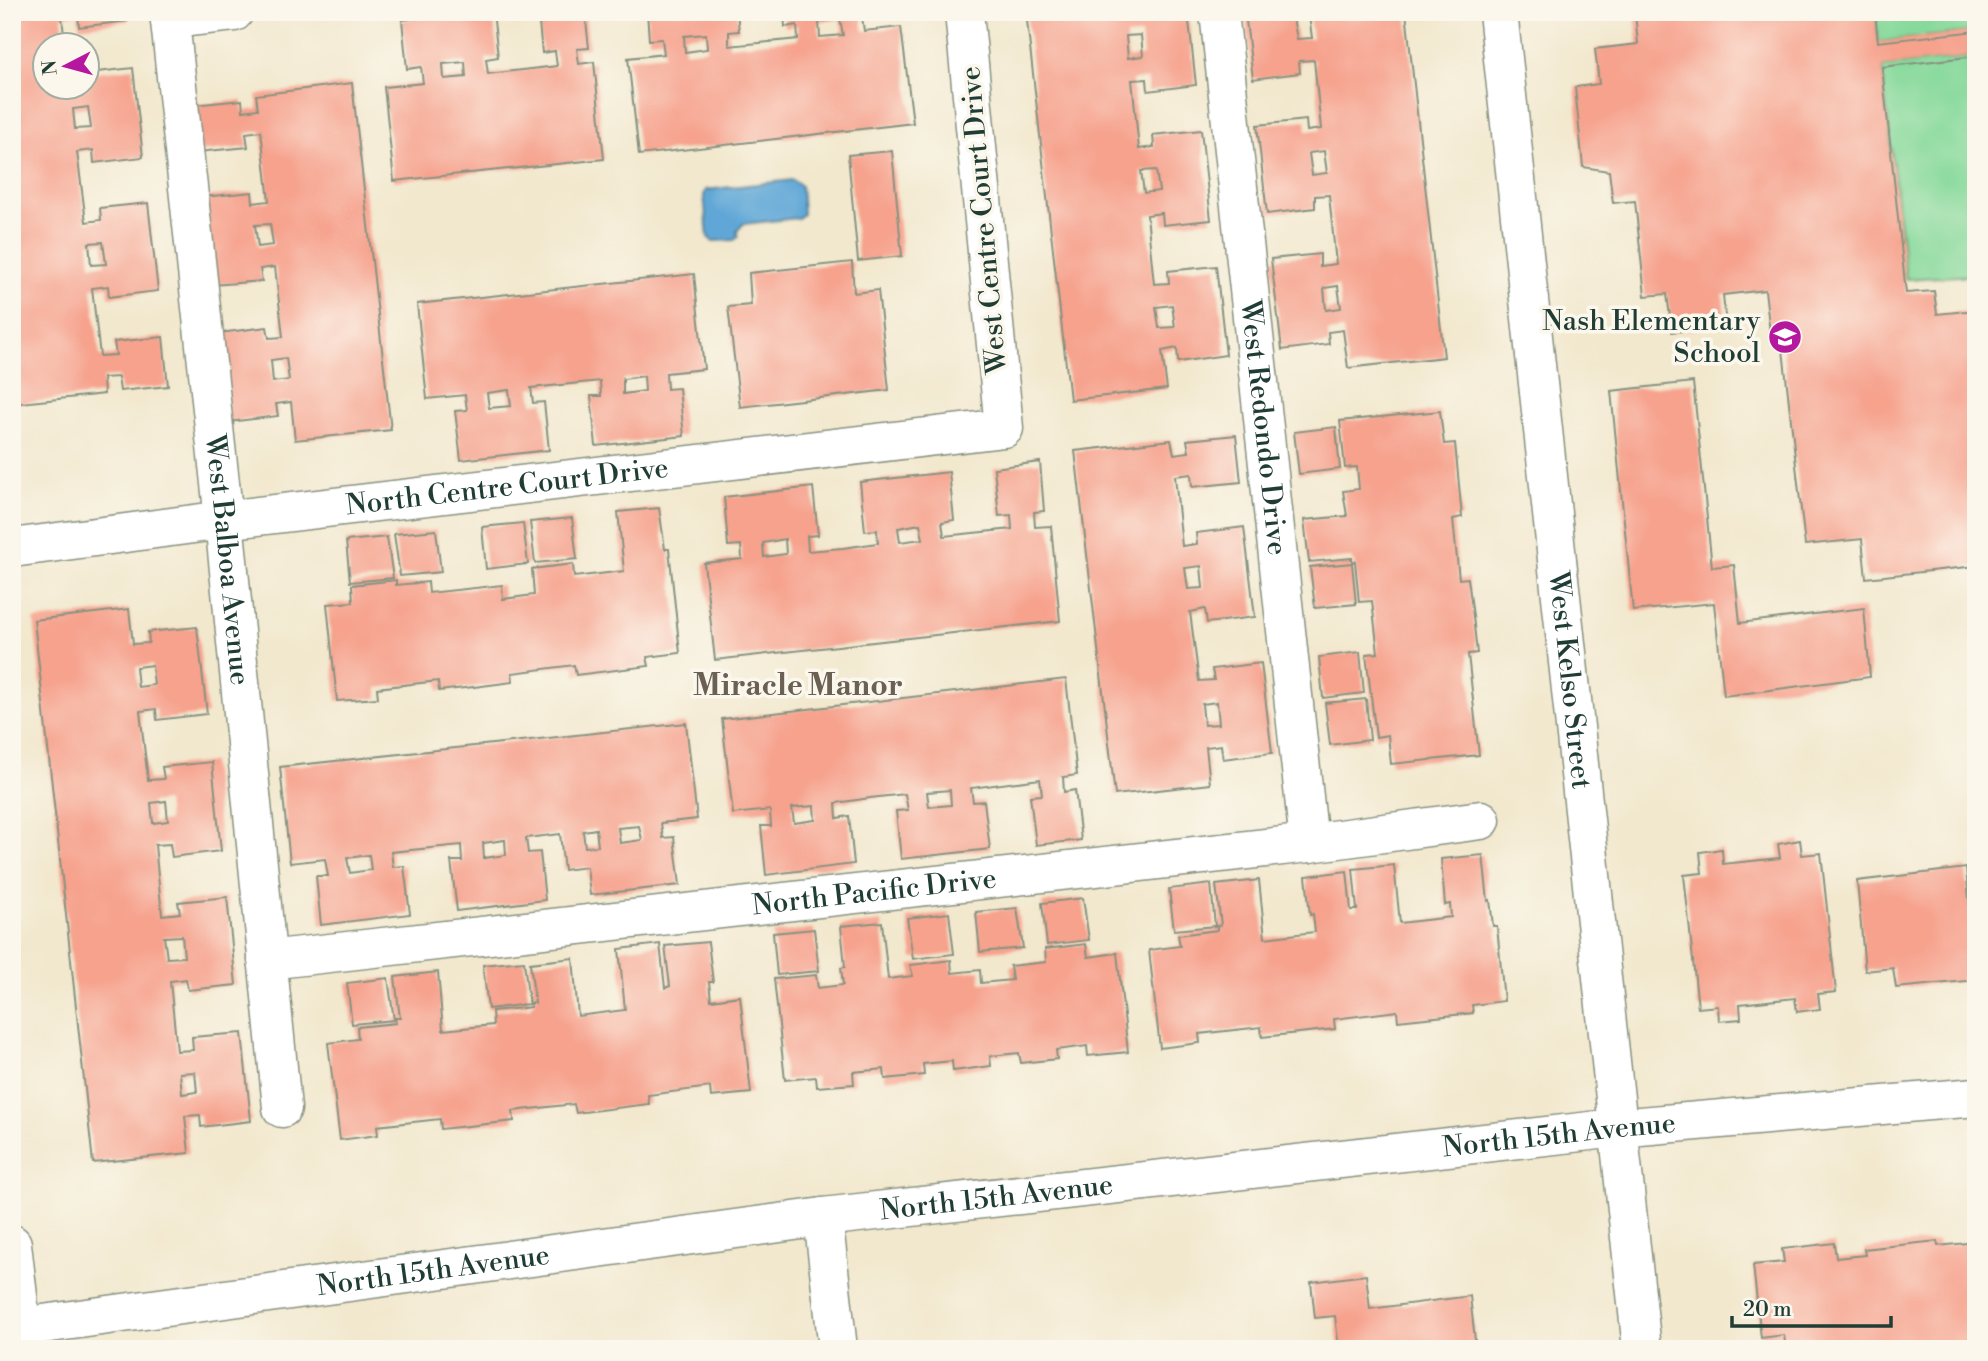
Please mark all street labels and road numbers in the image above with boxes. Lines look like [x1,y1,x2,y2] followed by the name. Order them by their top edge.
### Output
[953,65,1015,376] street label: West Centre Court Drive
[1233,297,1295,557] street label: West Redondo Drive
[197,432,258,687] street label: West Balboa Avenue
[344,450,670,523] street label: North Centre Court Drive
[1541,569,1599,791] street label: West Kelso Street
[750,861,998,923] street label: North Pacific Drive
[1440,1106,1677,1165] street label: North 15th Avenue
[878,1167,1115,1228] street label: North 15th Avenue
[315,1237,552,1304] street label: North 15th Avenue

